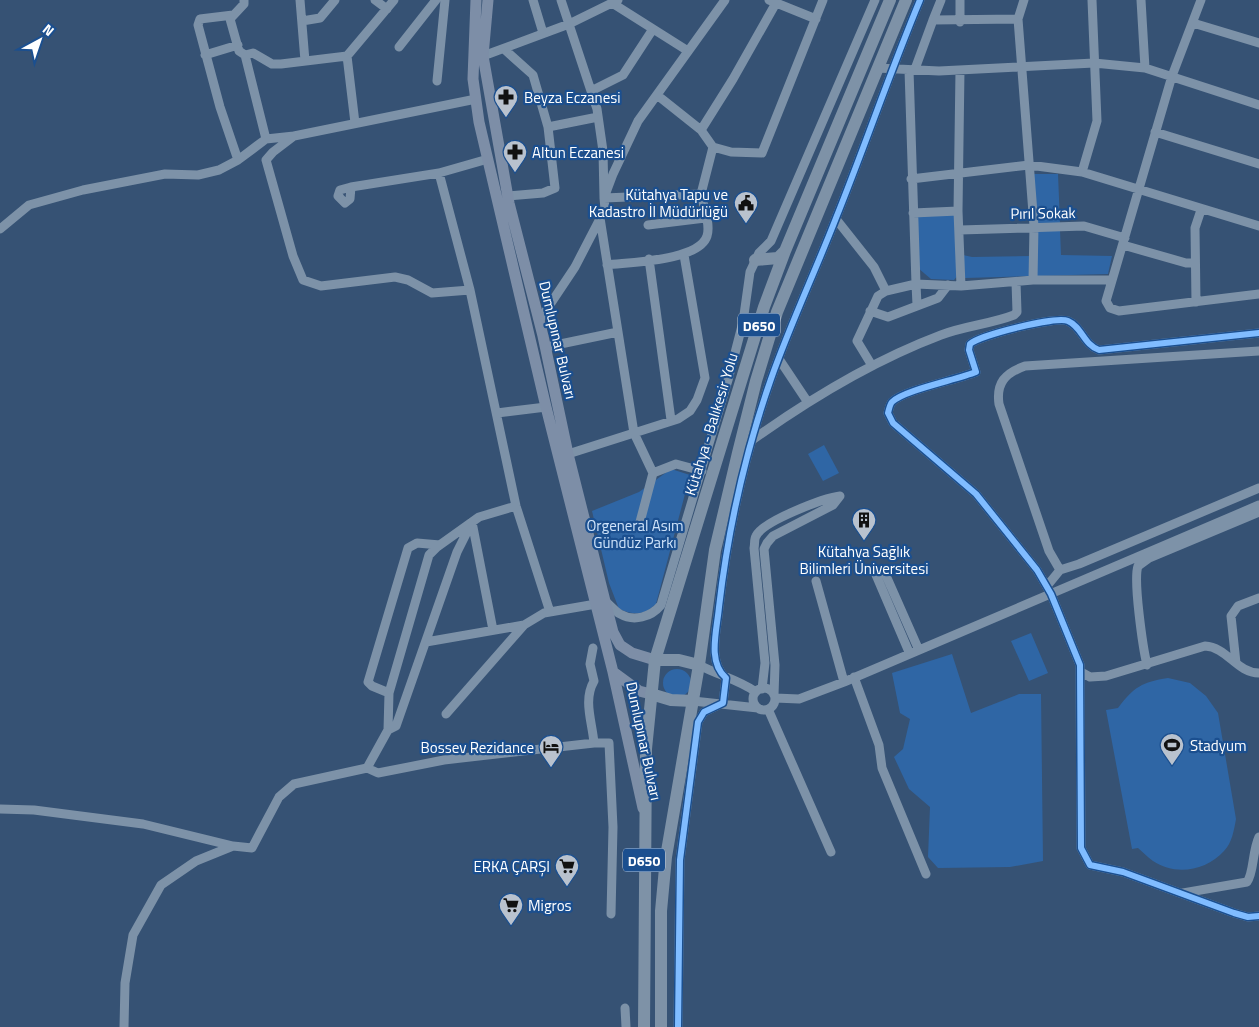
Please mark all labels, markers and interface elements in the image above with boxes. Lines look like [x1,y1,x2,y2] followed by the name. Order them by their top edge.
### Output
[15,15,65,65] north arrow
[38,18,59,41] text: N
[493,84,519,118] pharmacy icon: Beyza Eczanesi
[524,86,621,109] place label: Beyza Eczanesi
[502,139,528,173] pharmacy icon: Altun Eczanesi
[532,141,624,164] place label: Altun Eczanesi
[589,183,728,223] place label: Kütahya Tapu ve Kadastro İl Müdürlüğü
[733,190,759,224] public building icon: Kütahya Tapu ve Kadastro İl Müdürlüğü
[1010,201,1076,225] street label: Pırıl Sokak
[533,279,583,401] street label: Dumlupınar Bulvarı
[738,314,780,336] road number: D650
[678,350,744,498] street label: Kütahya - Balıkesir Yolu
[851,507,877,541] building icon: Kütahya Sağlık Bilimleri Üniversitesi
[586,514,684,554] park label: Orgeneral Asım Gündüz Parkı
[800,540,928,580] place label: Kütahya Sağlık Bilimleri Üniversitesi
[620,680,668,802] street label: Dumlupınar Bulvarı
[1159,732,1185,766] sports icon: Stadyum
[538,734,564,768] hotel icon: Bossev Rezidance
[1190,734,1246,757] place label: Stadyum
[421,736,534,759] place label: Bossev Rezidance
[623,848,665,872] road number: D650
[554,853,580,887] supermarket icon: ERKA ÇARŞI
[474,855,550,878] place label: ERKA ÇARŞI
[498,892,524,926] supermarket icon: Migros
[528,894,572,917] place label: Migros

